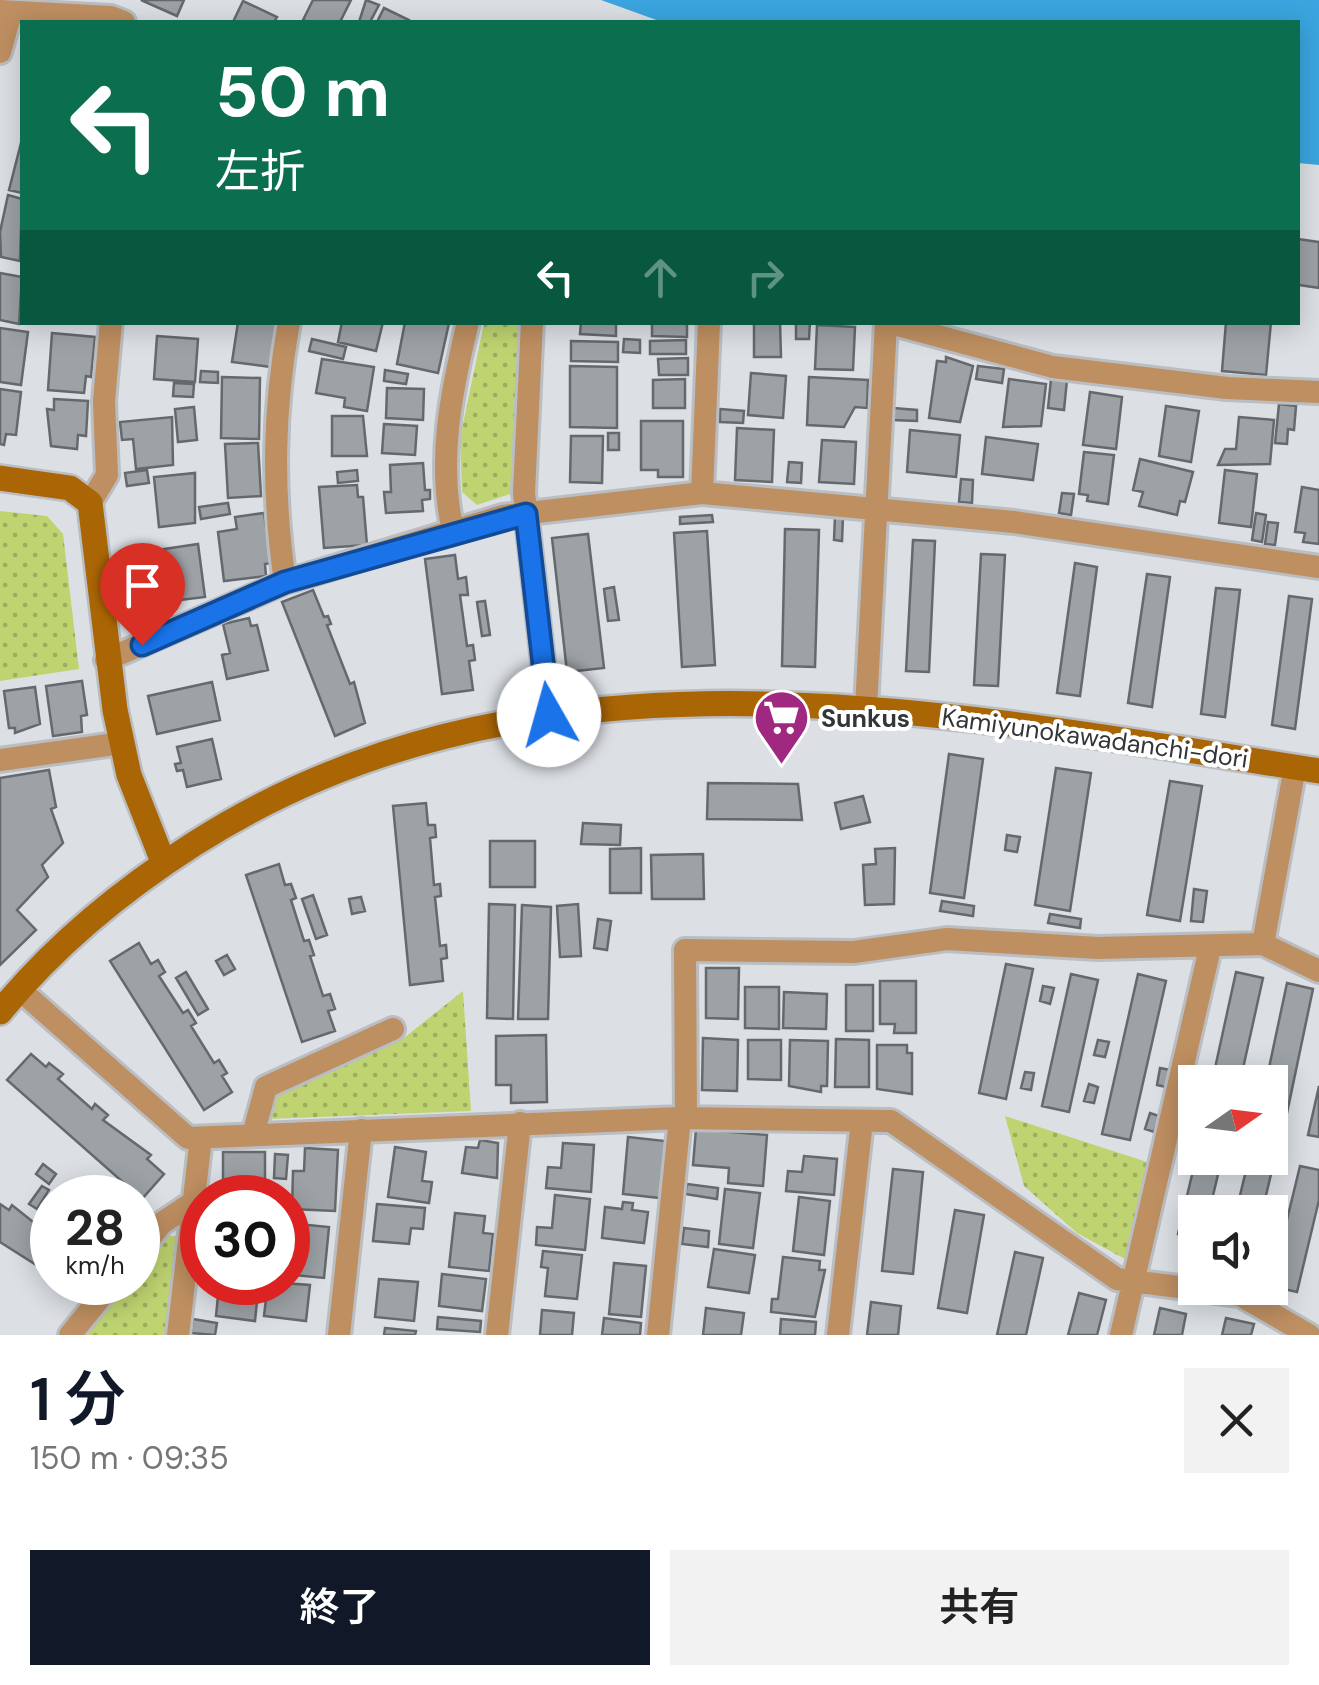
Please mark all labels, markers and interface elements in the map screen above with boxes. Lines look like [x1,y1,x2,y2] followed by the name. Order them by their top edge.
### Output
[215,47,390,138] text: 50 m
[50,60,180,190] icon: left
[215,142,305,201] text: 左折
[528,250,583,305] icon: left
[633,250,688,305] icon: ahead
[738,250,793,305] icon: right
[100,543,185,646] pin
[115,558,170,613] icon: arrive
[497,663,601,767] position arrow
[752,688,812,767] supermarket icon: Sunkus
[940,700,1250,776] street label: Kamiyunokawadanchi-dori
[821,702,910,735] place label: Sunkus
[1178,1065,1288,1175] north arrow
[1178,1065,1288,1305] map controls
[180,1175,310,1305] speed limit sign: 30
[65,1195,125,1261] text: 28
[1178,1195,1288,1305] button: sound
[65,1249,125,1282] text: km/h
[30,1360,126,1439] text: 1 分
[1184,1368,1289,1473] button: close
[30,1437,229,1479] text: 150 m · 09:35
[30,1550,650,1665] button: 終了
[670,1550,1289,1665] button: 共有

